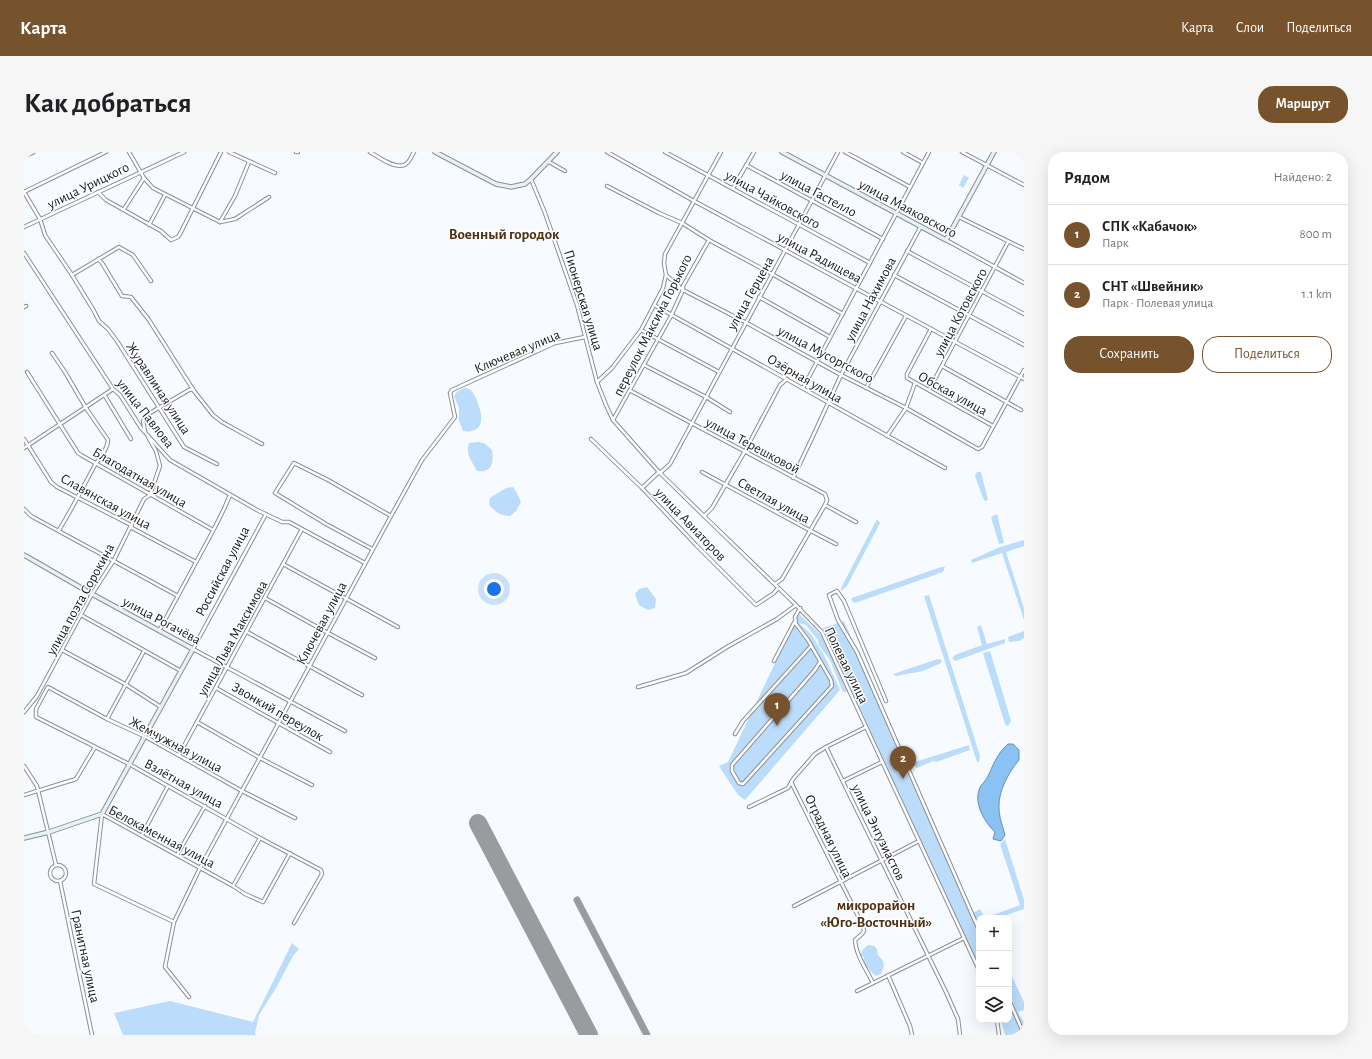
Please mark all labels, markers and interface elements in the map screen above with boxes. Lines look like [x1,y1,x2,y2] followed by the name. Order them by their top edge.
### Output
[20,19,67,38] text: Карта
[1181,21,1214,35] text: Карта
[1236,21,1264,35] text: Слои
[1286,21,1352,35] text: Поделиться
[1258,86,1348,123] button: Маршрут
[24,90,192,118] text: Как добраться
[45,160,132,212] street label: улица Урицкого
[722,168,823,232] street label: улица Чайковского
[777,168,859,220] street label: улица Гастелло
[1064,169,1110,186] text: Рядом
[1274,171,1332,184] text: Найдено: 2
[855,177,959,241] street label: улица Маяковского
[1102,219,1198,234] text: СПК «Кабачок»
[449,227,560,242] district label: Военный городок
[1075,228,1079,241] text: 1
[1300,228,1332,241] text: 800 m
[774,229,864,286] street label: улица Радищева
[1102,237,1129,250] text: Парк
[561,248,605,353] street label: Пионерская улица
[611,252,695,399] street label: переулок Максима Горького
[724,254,777,333] street label: улица Герцена
[842,254,899,345] street label: улица Нахимова
[931,266,990,360] street label: улица Котовского
[1102,279,1204,294] text: СНТ «Швейник»
[1074,288,1080,301] text: 2
[1302,288,1332,301] text: 1.1 km
[1102,297,1214,310] text: Парк · Полевая улица
[774,323,876,386] street label: улица Мусоргского
[472,327,563,376] street label: Ключевая улица
[1064,336,1194,373] button: Сохранить
[1202,336,1332,373] button: Поделиться
[123,340,193,438] street label: Журавлиная улица
[764,352,845,406] street label: Озёрная улица
[916,369,990,419] street label: Обская улица
[113,376,177,451] street label: улица Павлова
[702,415,802,477] street label: улица Терешковой
[90,445,189,511] street label: Благодатная улица
[58,471,154,533] street label: Славянская улица
[735,475,812,527] street label: Светлая улица
[651,485,729,564] street label: улица Авиаторов
[193,524,253,619] street label: Российская улица
[44,541,118,658] street label: улица поэта Сорокина
[195,578,271,699] street label: улица Льва Максимова
[294,579,350,667] street label: Ключевая улица
[484,579,504,599] your location
[119,594,203,648] street label: улица Рогачёва
[822,625,871,707] street label: Полевая улица
[229,680,326,744] street label: Звонкий переулок
[764,693,790,726] pin: 1
[127,714,225,776] street label: Жемчужная улица
[890,746,916,779] pin: 2
[142,757,226,811] street label: Взлётная улица
[848,781,907,883] street label: улица Энтузиастов
[802,793,855,881] street label: Отрадная улица
[106,803,218,871] street label: Белокаменная улица
[820,898,932,930] district label: микрорайон «Юго-Восточный»
[68,908,102,1005] street label: Гранитная улица
[976,915,1012,1023] map controls
[976,915,1012,951] button: +
[976,951,1012,987] button: −
[976,987,1012,1023] button: layers

